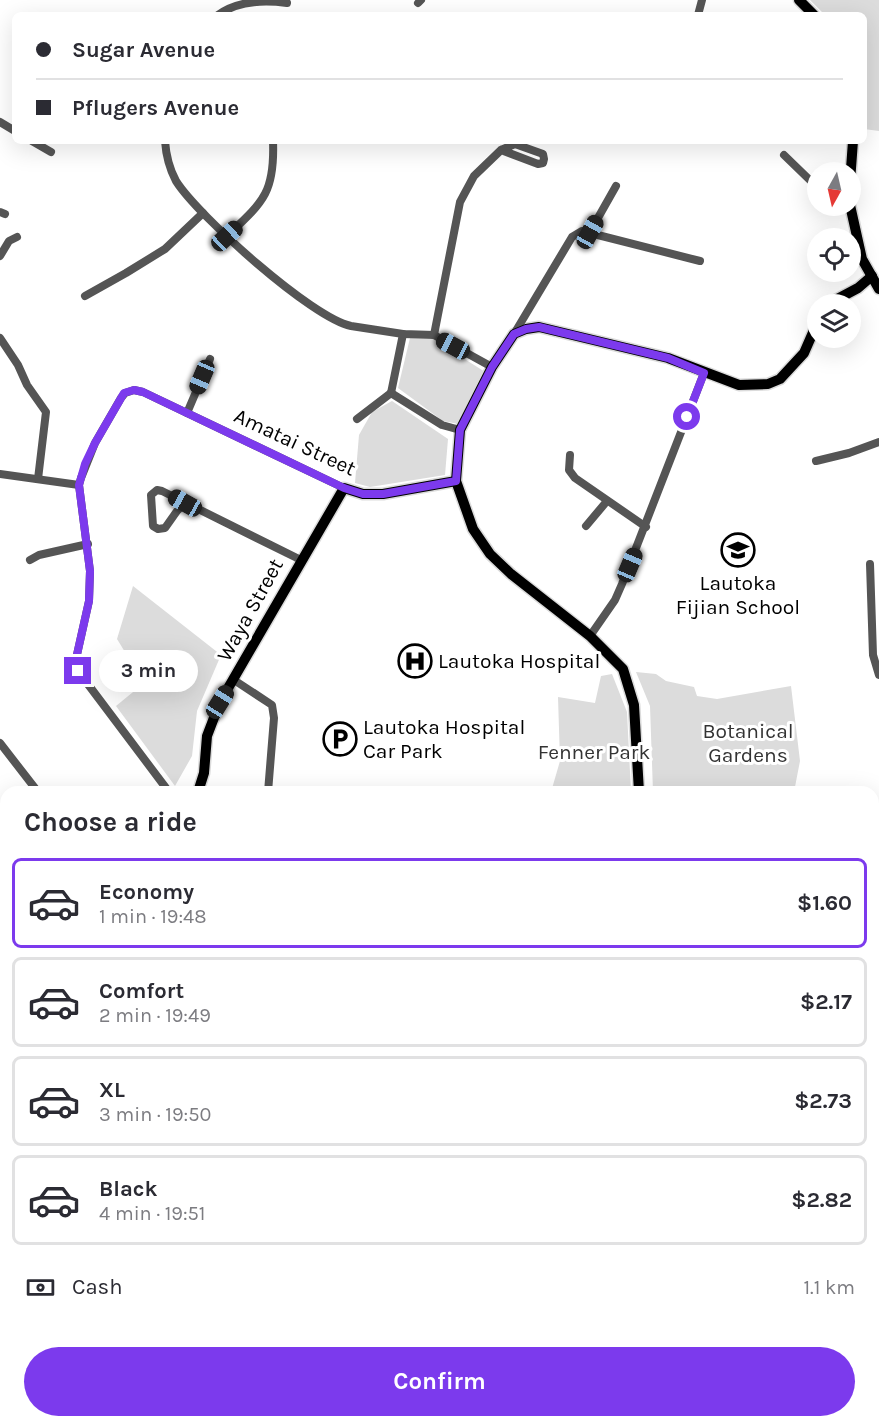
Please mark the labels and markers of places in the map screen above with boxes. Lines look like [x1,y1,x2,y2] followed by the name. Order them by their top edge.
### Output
[720,532,756,568] school or university icon: Lautoka Fijian School
[676,571,800,619] place label: Lautoka Fijian School
[397,643,433,679] hospital icon: Lautoka Hospital
[438,649,600,673] place label: Lautoka Hospital
[363,715,525,763] place label: Lautoka Hospital Car Park
[322,721,358,757] parking icon: Lautoka Hospital Car Park

